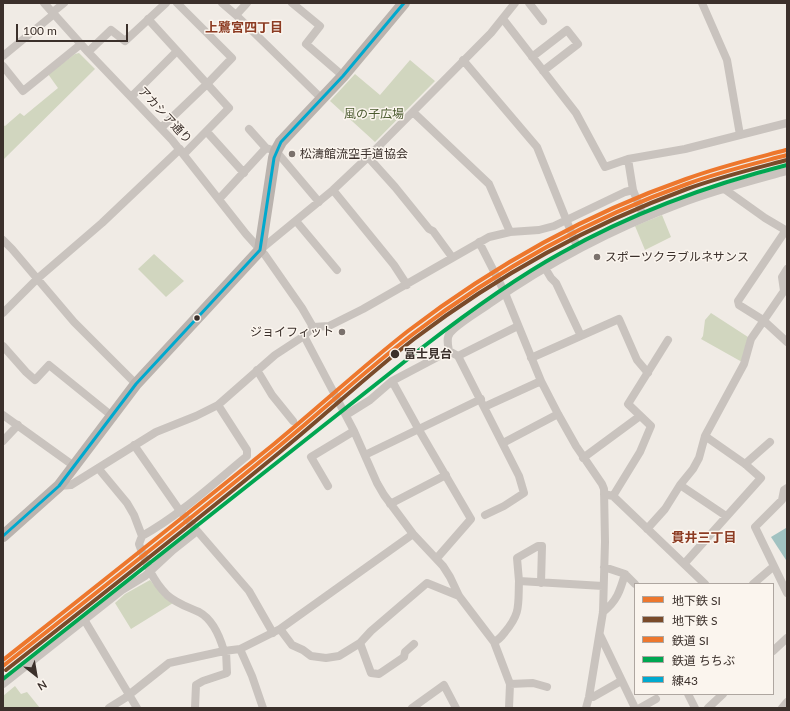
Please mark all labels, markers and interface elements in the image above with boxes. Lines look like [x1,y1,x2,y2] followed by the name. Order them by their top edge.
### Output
[18,16,130,42] scale bar
[205,20,283,36] district label: 上鷺宮四丁目
[23,23,57,38] text: 100 m
[135,84,195,146] street label: アカシア通り
[344,107,404,121] park label: 風の子広場
[300,147,408,161] place label: 松濤館流空手道協会
[287,149,297,159] marker: 松濤館流空手道協会
[605,250,749,264] place label: スポーツクラブルネサンス
[592,252,602,262] marker: スポーツクラブルネサンス
[192,313,202,323] unlabelled marker
[250,325,334,339] place label: ジョイフィット
[337,327,347,337] marker: ジョイフィット
[404,347,452,361] place label: 富士見台
[389,348,401,360] marker: 富士見台
[672,530,736,546] district label: 貫井三丁目
[634,583,774,695] legend
[672,593,721,608] text: 地下鉄 SI
[672,613,718,628] text: 地下鉄 S
[672,633,709,648] text: 鉄道 SI
[672,653,735,668] text: 鉄道 ちちぶ
[16,655,56,695] north arrow
[672,673,698,688] text: 練43
[35,678,49,693] text: N

